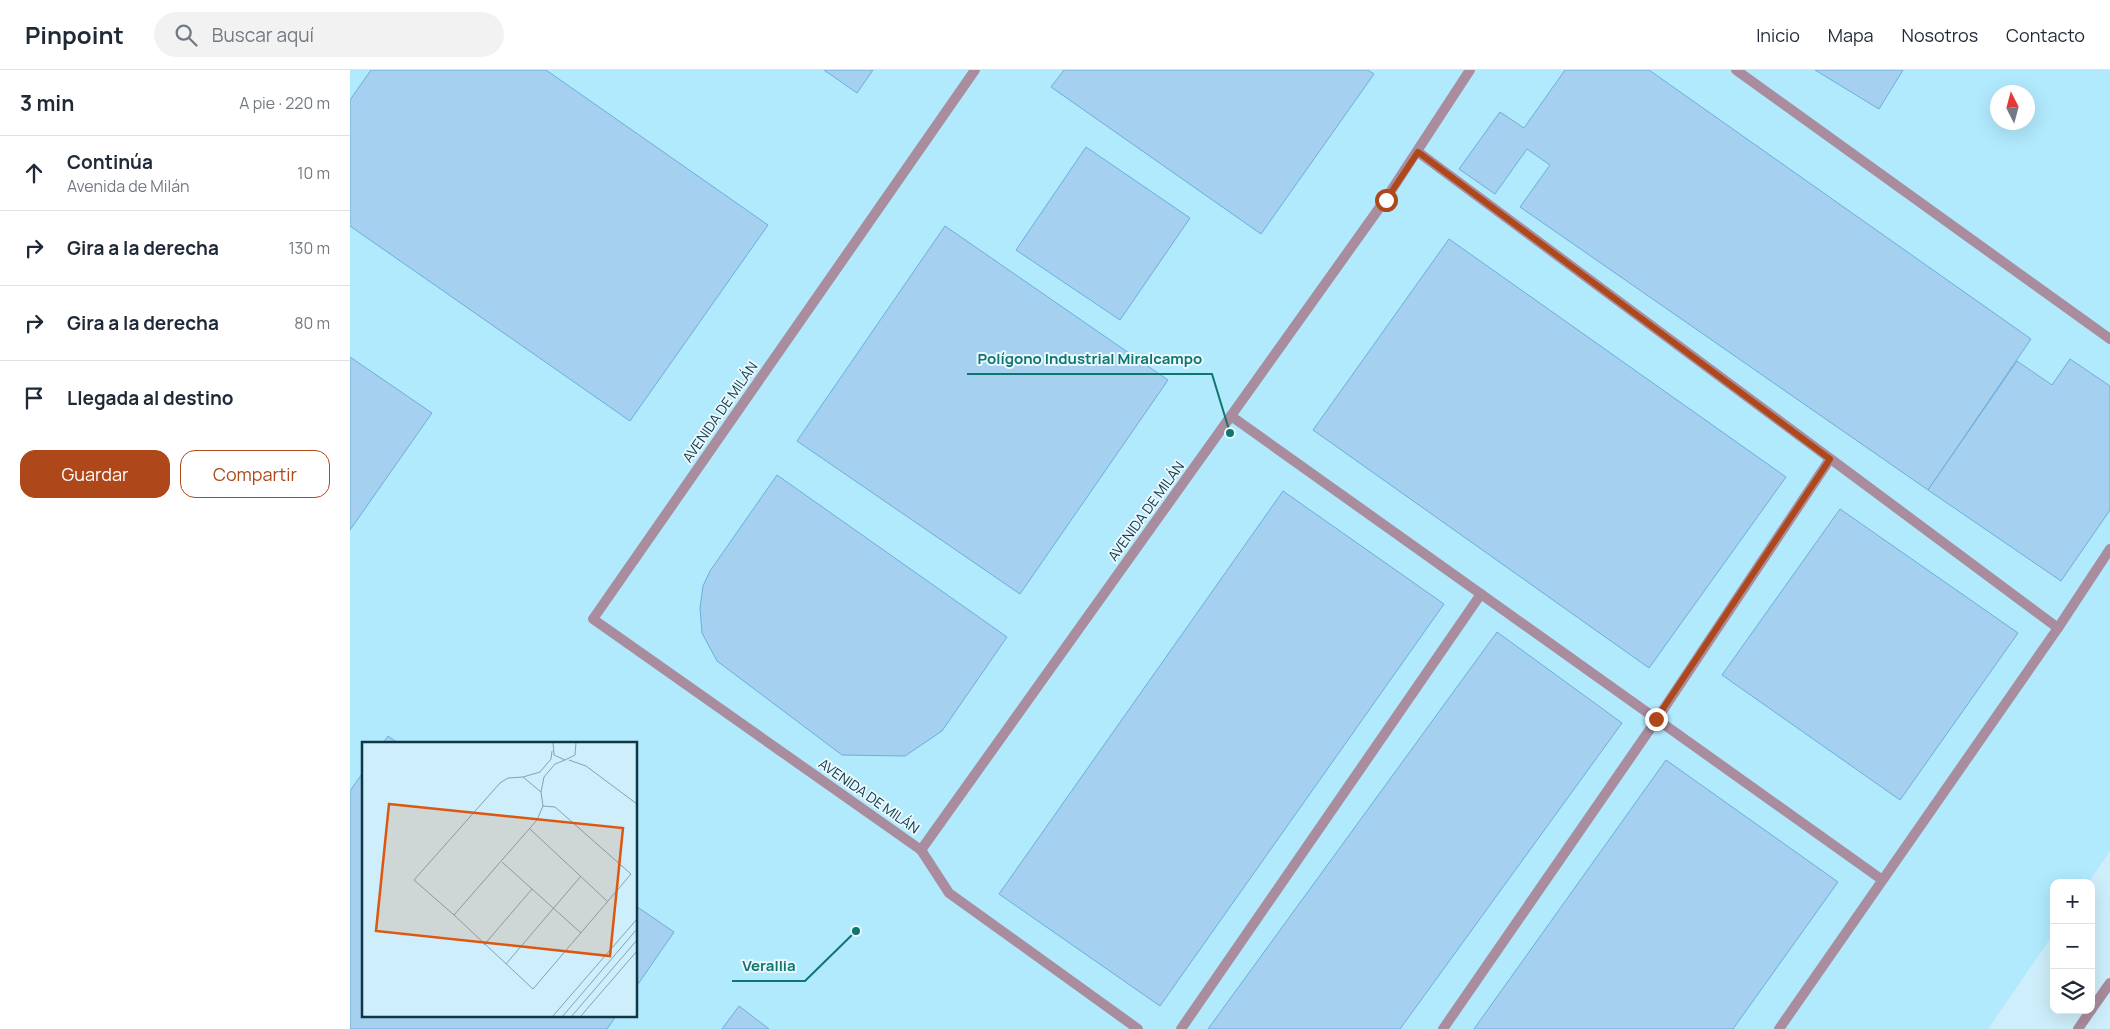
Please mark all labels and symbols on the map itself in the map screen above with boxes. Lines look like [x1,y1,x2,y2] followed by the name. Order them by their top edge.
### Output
[1990,85,2035,130] north arrow
[1375,189,1398,212] route start
[967,344,1212,374] callout: Polígono Industrial Miralcampo
[978,348,1202,369] text: Polígono Industrial Miralcampo
[678,358,761,466] street label: AVENIDA DE MILÁN
[1103,457,1188,564] street label: AVENIDA DE MILÁN
[1645,708,1668,731] route end
[362,742,638,1016] inset map
[815,754,923,837] street label: AVENIDA DE MILÁN
[732,951,805,981] callout: Verallia
[742,955,796,976] text: Verallia

